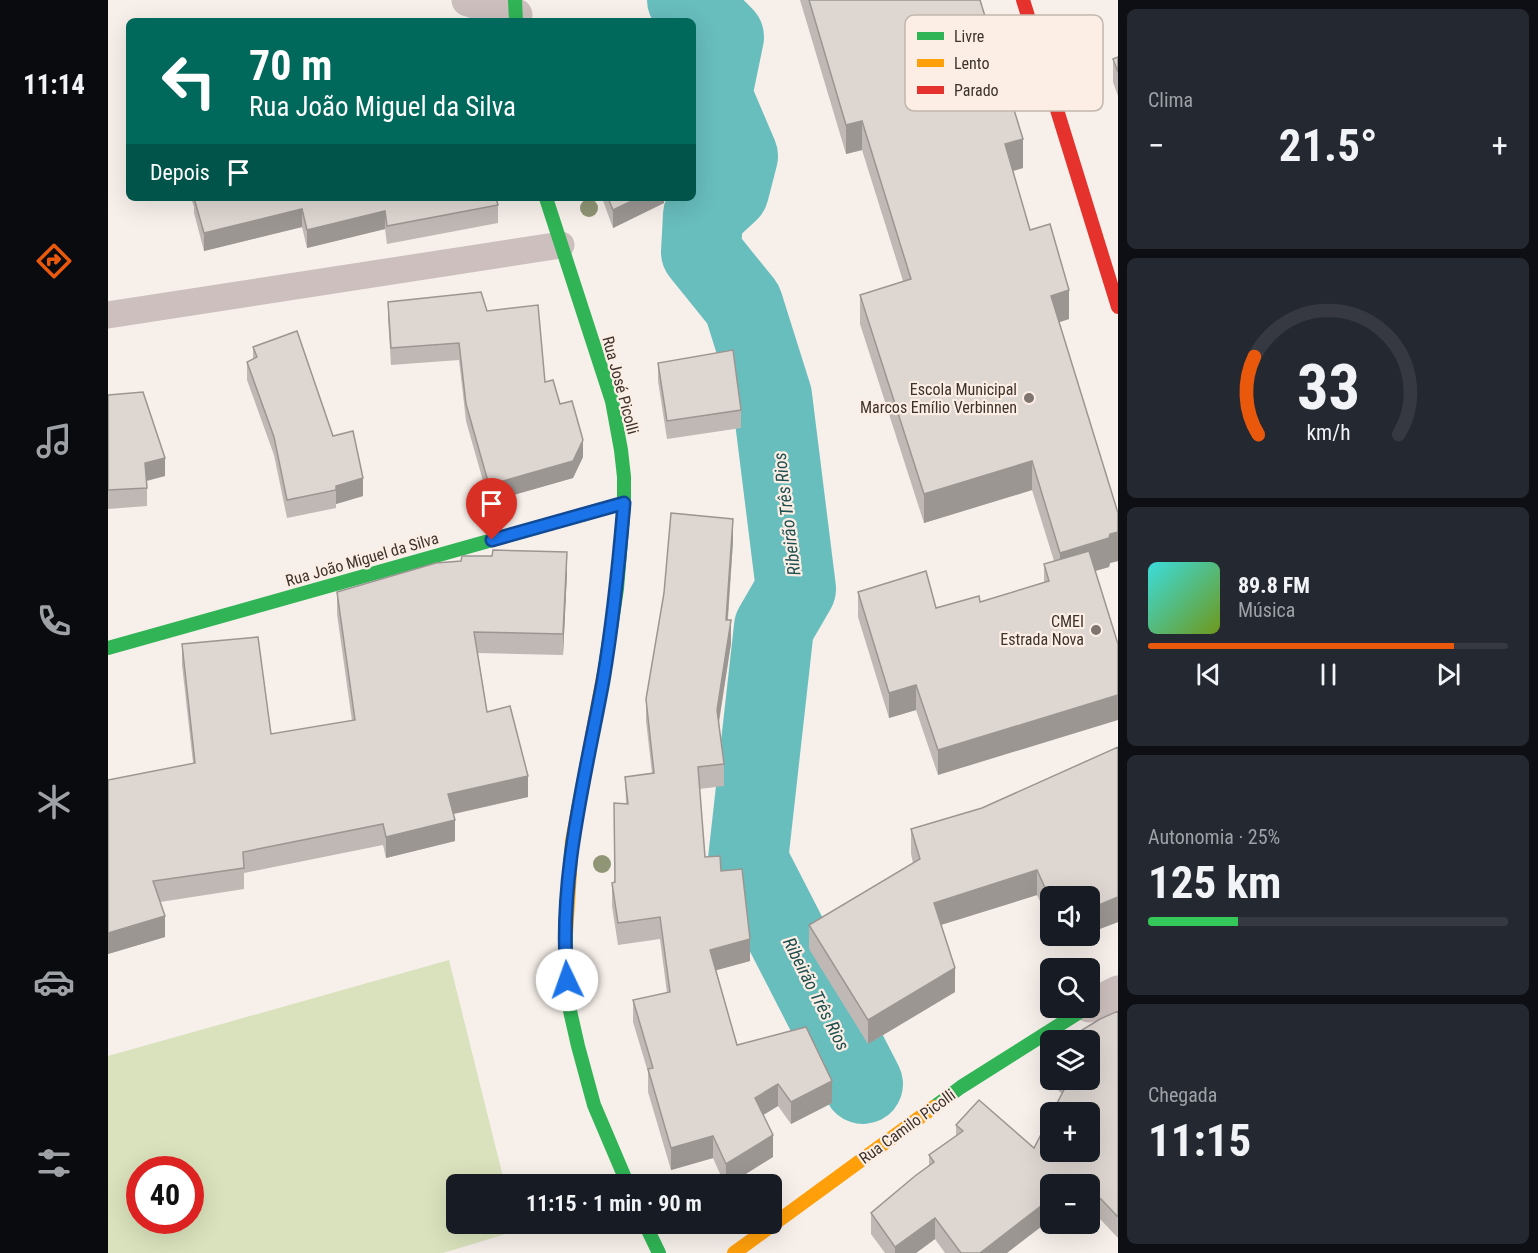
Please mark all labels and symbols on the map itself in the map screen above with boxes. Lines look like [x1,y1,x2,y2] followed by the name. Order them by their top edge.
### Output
[905,15,1103,111] legend
[954,27,984,46] text: Livre
[954,54,989,73] text: Lento
[954,81,999,100] text: Parado
[598,334,643,436] street label: Rua José Picolli
[860,380,1017,417] place label: Escola Municipal Marcos Emílio Verbinnen
[1022,391,1036,405] marker: Escola Municipal Marcos Emílio Verbinnen
[769,451,804,577] water label: Ribeirão Três Rios
[466,478,517,540] pin
[283,529,441,590] street label: Rua João Miguel da Silva
[1000,612,1084,649] place label: CMEI Estrada Nova
[1089,623,1103,637] marker: CMEI Estrada Nova
[779,934,854,1054] water label: Ribeirão Três Rios
[535,948,599,1012] position arrow
[855,1085,959,1168] street label: Rua Camilo Picolli
[126,1156,204,1234] speed limit sign: 40

